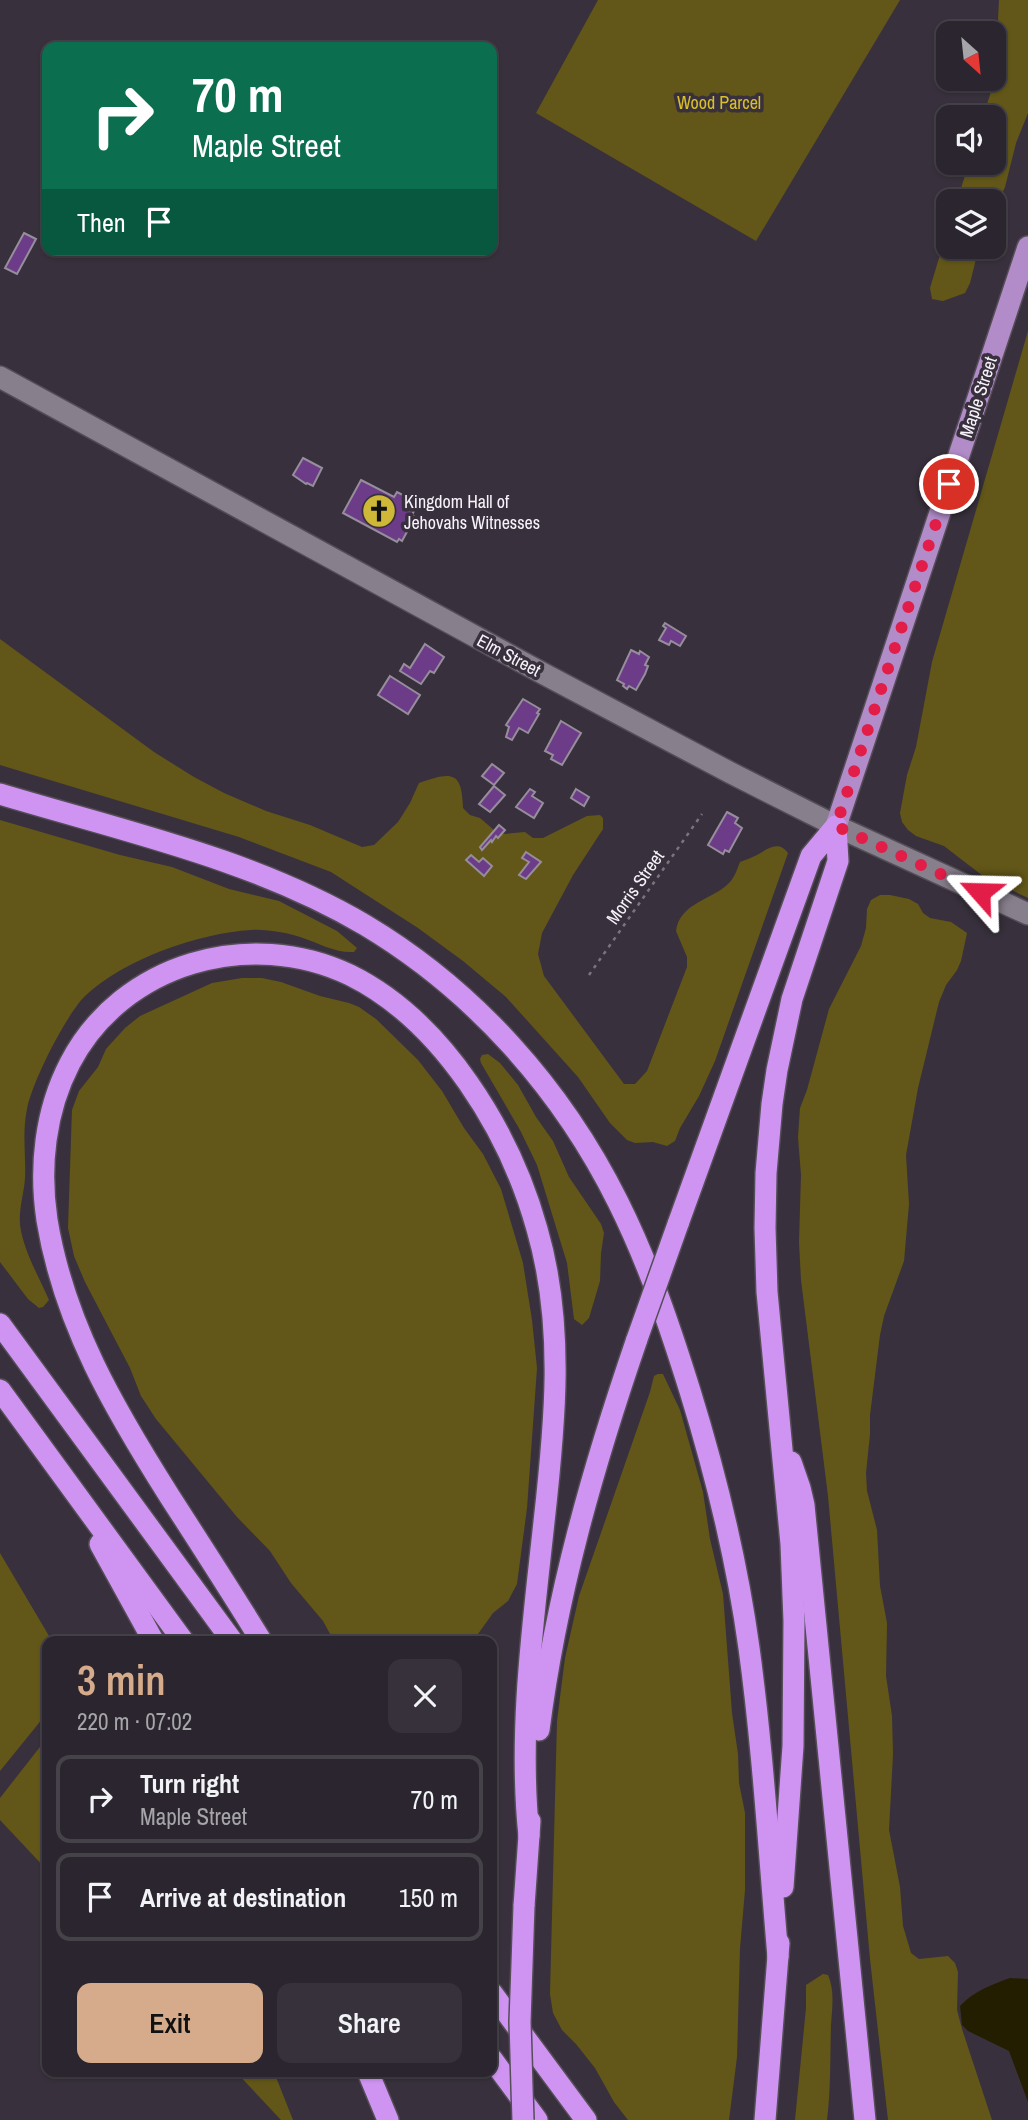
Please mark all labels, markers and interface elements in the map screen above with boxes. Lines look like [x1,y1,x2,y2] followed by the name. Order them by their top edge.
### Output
[936,21,1006,91] north arrow
[936,21,1006,259] map controls
[192,61,284,127] text: 70 m
[77,70,168,161] icon: right
[677,90,761,115] park label: Wood Parcel
[936,105,1006,175] button: sound
[192,124,341,167] text: Maple Street
[936,189,1006,259] button: layers
[140,203,178,241] icon: arrive
[77,205,126,240] text: Then
[953,353,1003,441] street label: Maple Street
[919,454,979,514] pin
[930,465,968,503] icon: arrive
[404,489,540,535] place label: Kingdom Hall of Jehovahs Witnesses
[360,492,398,530] church icon: Kingdom Hall of Jehovahs Witnesses
[473,628,545,682] street label: Elm Street
[600,845,670,929] street label: Morris Street
[943,855,1017,929] position arrow
[77,1652,166,1708] text: 3 min
[388,1659,462,1733] button: close
[77,1706,192,1737] text: 220 m · 07:02
[140,1766,239,1801] text: Turn right
[81,1780,119,1818] icon: right
[411,1782,458,1817] text: 70 m
[140,1801,247,1832] text: Maple Street
[81,1878,119,1916] icon: arrive
[140,1880,346,1915] text: Arrive at destination
[399,1880,458,1915] text: 150 m
[77,1983,263,2063] button: Exit
[277,1983,462,2063] button: Share

